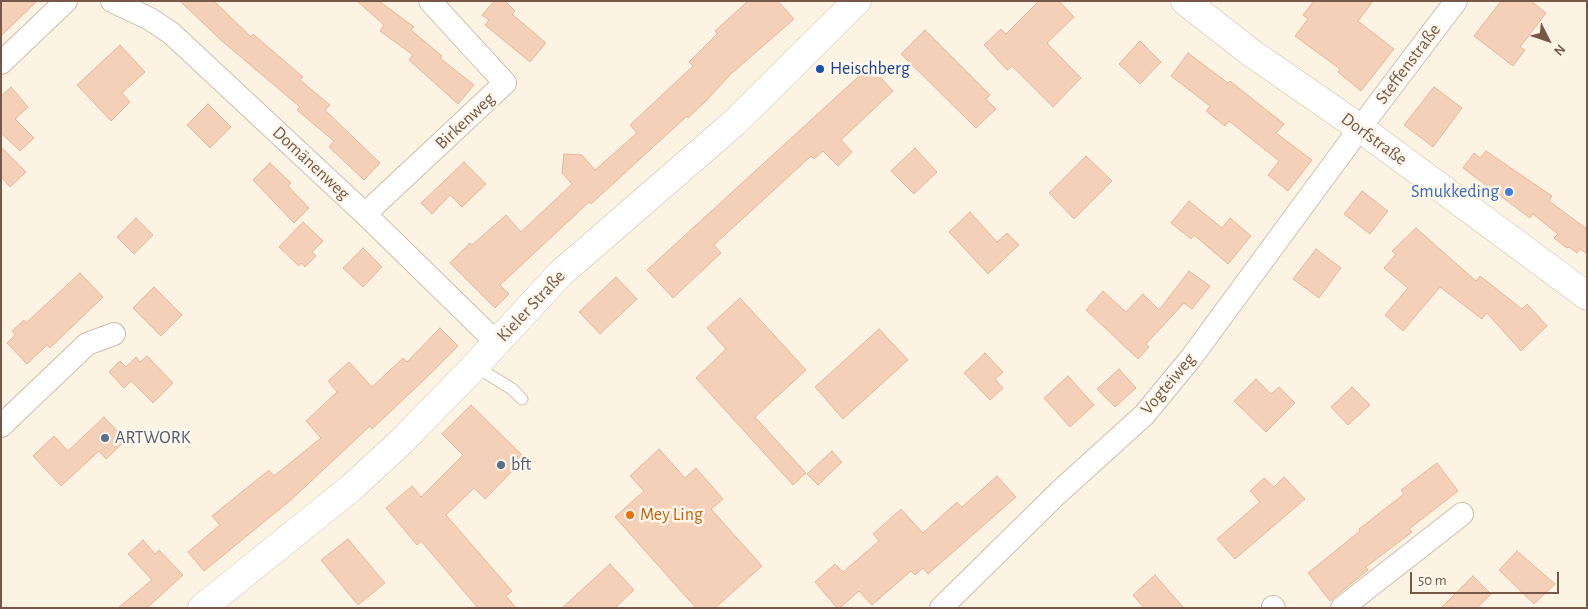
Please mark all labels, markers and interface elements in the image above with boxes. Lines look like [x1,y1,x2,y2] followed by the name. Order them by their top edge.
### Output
[1523,15,1573,65] north arrow
[1371,20,1445,108] street label: Steffenstraße
[1551,42,1568,58] text: N
[830,58,910,80] place label: Heischberg
[814,63,826,75] marker: Heischberg
[431,88,499,154] street label: Birkenweg
[1337,108,1411,170] street label: Dorfstraße
[268,122,354,204] street label: Domänenweg
[1411,181,1499,203] place label: Smukkeding
[1503,186,1515,198] marker: Smukkeding
[492,266,570,346] street label: Kieler Straße
[1136,349,1200,419] street label: Vogteiweg
[115,427,191,449] place label: ARTWORK
[99,432,111,444] marker: ARTWORK
[511,454,531,476] place label: bft
[495,459,507,471] marker: bft
[640,504,703,526] place label: Mey Ling
[624,509,636,521] marker: Mey Ling
[1413,562,1562,594] scale bar
[1418,573,1447,588] text: 50 m

